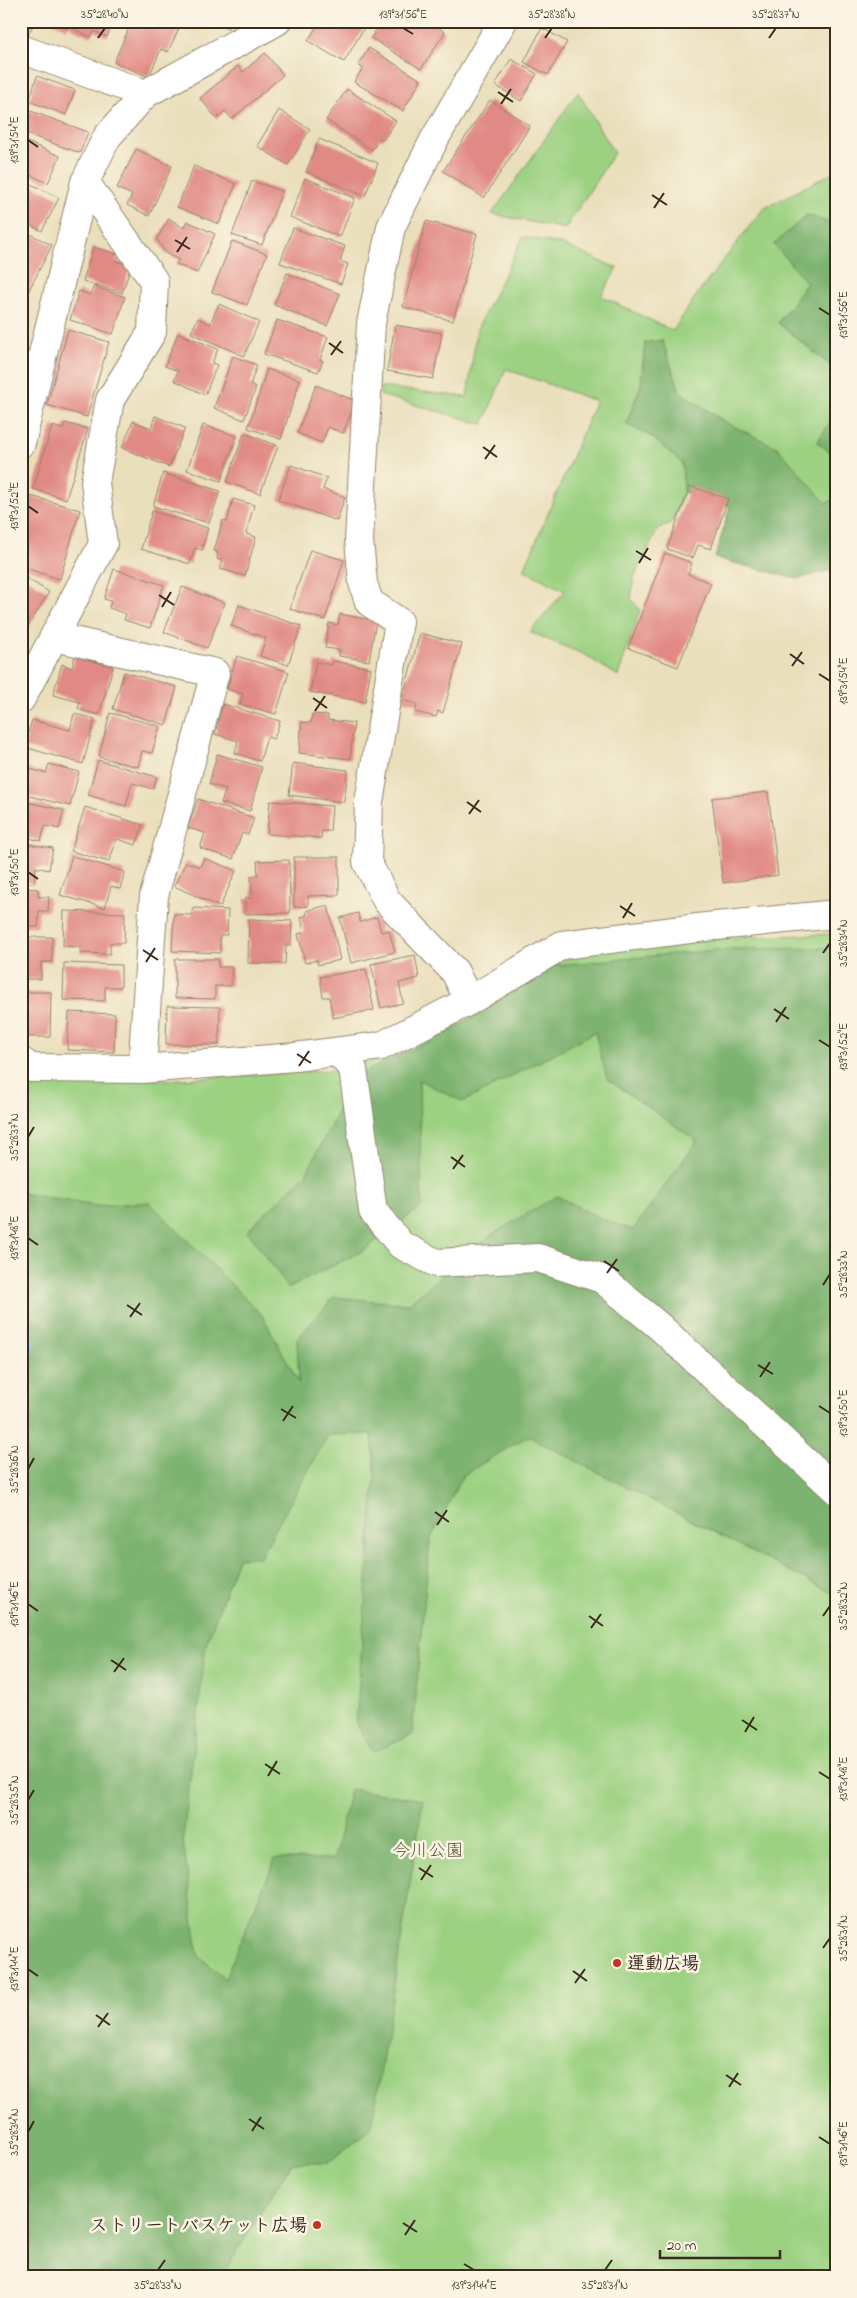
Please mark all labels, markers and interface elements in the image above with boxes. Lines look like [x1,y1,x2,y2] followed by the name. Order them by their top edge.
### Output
[81,6,129,24] text: 35°28'40"N
[379,6,427,24] text: 139°31'56"E
[528,6,576,24] text: 35°28'38"N
[752,6,800,24] text: 35°28'37"N
[6,116,24,164] text: 139°31'54"E
[835,291,853,339] text: 139°31'56"E
[6,482,24,530] text: 139°31'52"E
[835,657,853,705] text: 139°31'54"E
[6,848,24,896] text: 139°31'50"E
[835,919,853,967] text: 35°28'34"N
[835,1023,853,1071] text: 139°31'52"E
[6,1113,24,1161] text: 35°28'37"N
[6,1215,24,1261] text: 139°31'48"E
[835,1250,853,1298] text: 35°28'33"N
[835,1389,853,1437] text: 139°31'50"E
[6,1445,24,1493] text: 35°28'36"N
[6,1581,24,1627] text: 139°31'46"E
[835,1582,853,1630] text: 35°28'32"N
[835,1756,853,1802] text: 139°31'48"E
[6,1775,24,1825] text: 35°28'35"N
[392,1839,464,1865] park label: 今川公園
[835,1915,853,1961] text: 35°28'31"N
[6,1946,24,1992] text: 139°31'44"E
[627,1952,699,1978] place label: 運動広場
[611,1957,623,1969] marker: 運動広場
[6,2108,24,2156] text: 35°28'34"N
[835,2121,853,2167] text: 139°31'46"E
[90,2214,307,2240] place label: ストリートバスケット広場
[311,2219,323,2231] marker: ストリートバスケット広場
[660,2228,780,2260] scale bar
[667,2235,697,2257] text: 20 m
[134,2277,182,2295] text: 35°28'33"N
[451,2277,497,2295] text: 139°31'44"E
[582,2277,628,2295] text: 35°28'31"N

